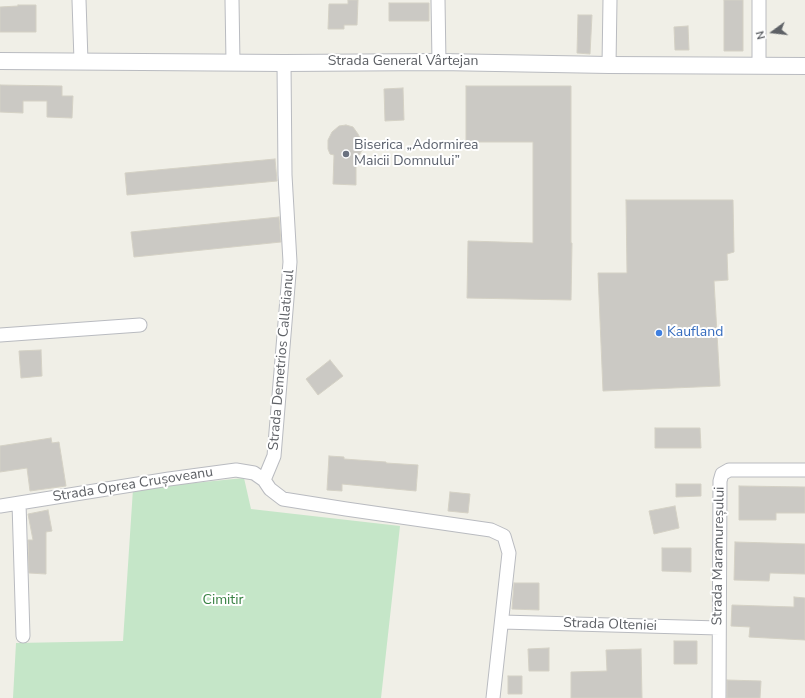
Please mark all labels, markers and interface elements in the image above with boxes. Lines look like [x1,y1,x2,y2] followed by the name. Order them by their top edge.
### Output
[753,12,793,52] north arrow
[753,29,769,41] text: N
[328,54,478,70] street label: Strada General Vârtejan
[354,138,479,170] place label: Biserica „Adormirea Maicii Domnului”
[341,149,351,159] marker: Biserica „Adormirea Maicii Domnului”
[266,269,298,451] street label: Strada Demetrios Callatianul
[667,325,723,341] place label: Kaufland
[654,328,664,338] marker: Kaufland
[52,464,214,506] street label: Strada Oprea Crușoveanu
[709,486,729,626] street label: Strada Maramureșului
[202,593,244,609] park label: Cimitir
[563,615,657,635] street label: Strada Olteniei

